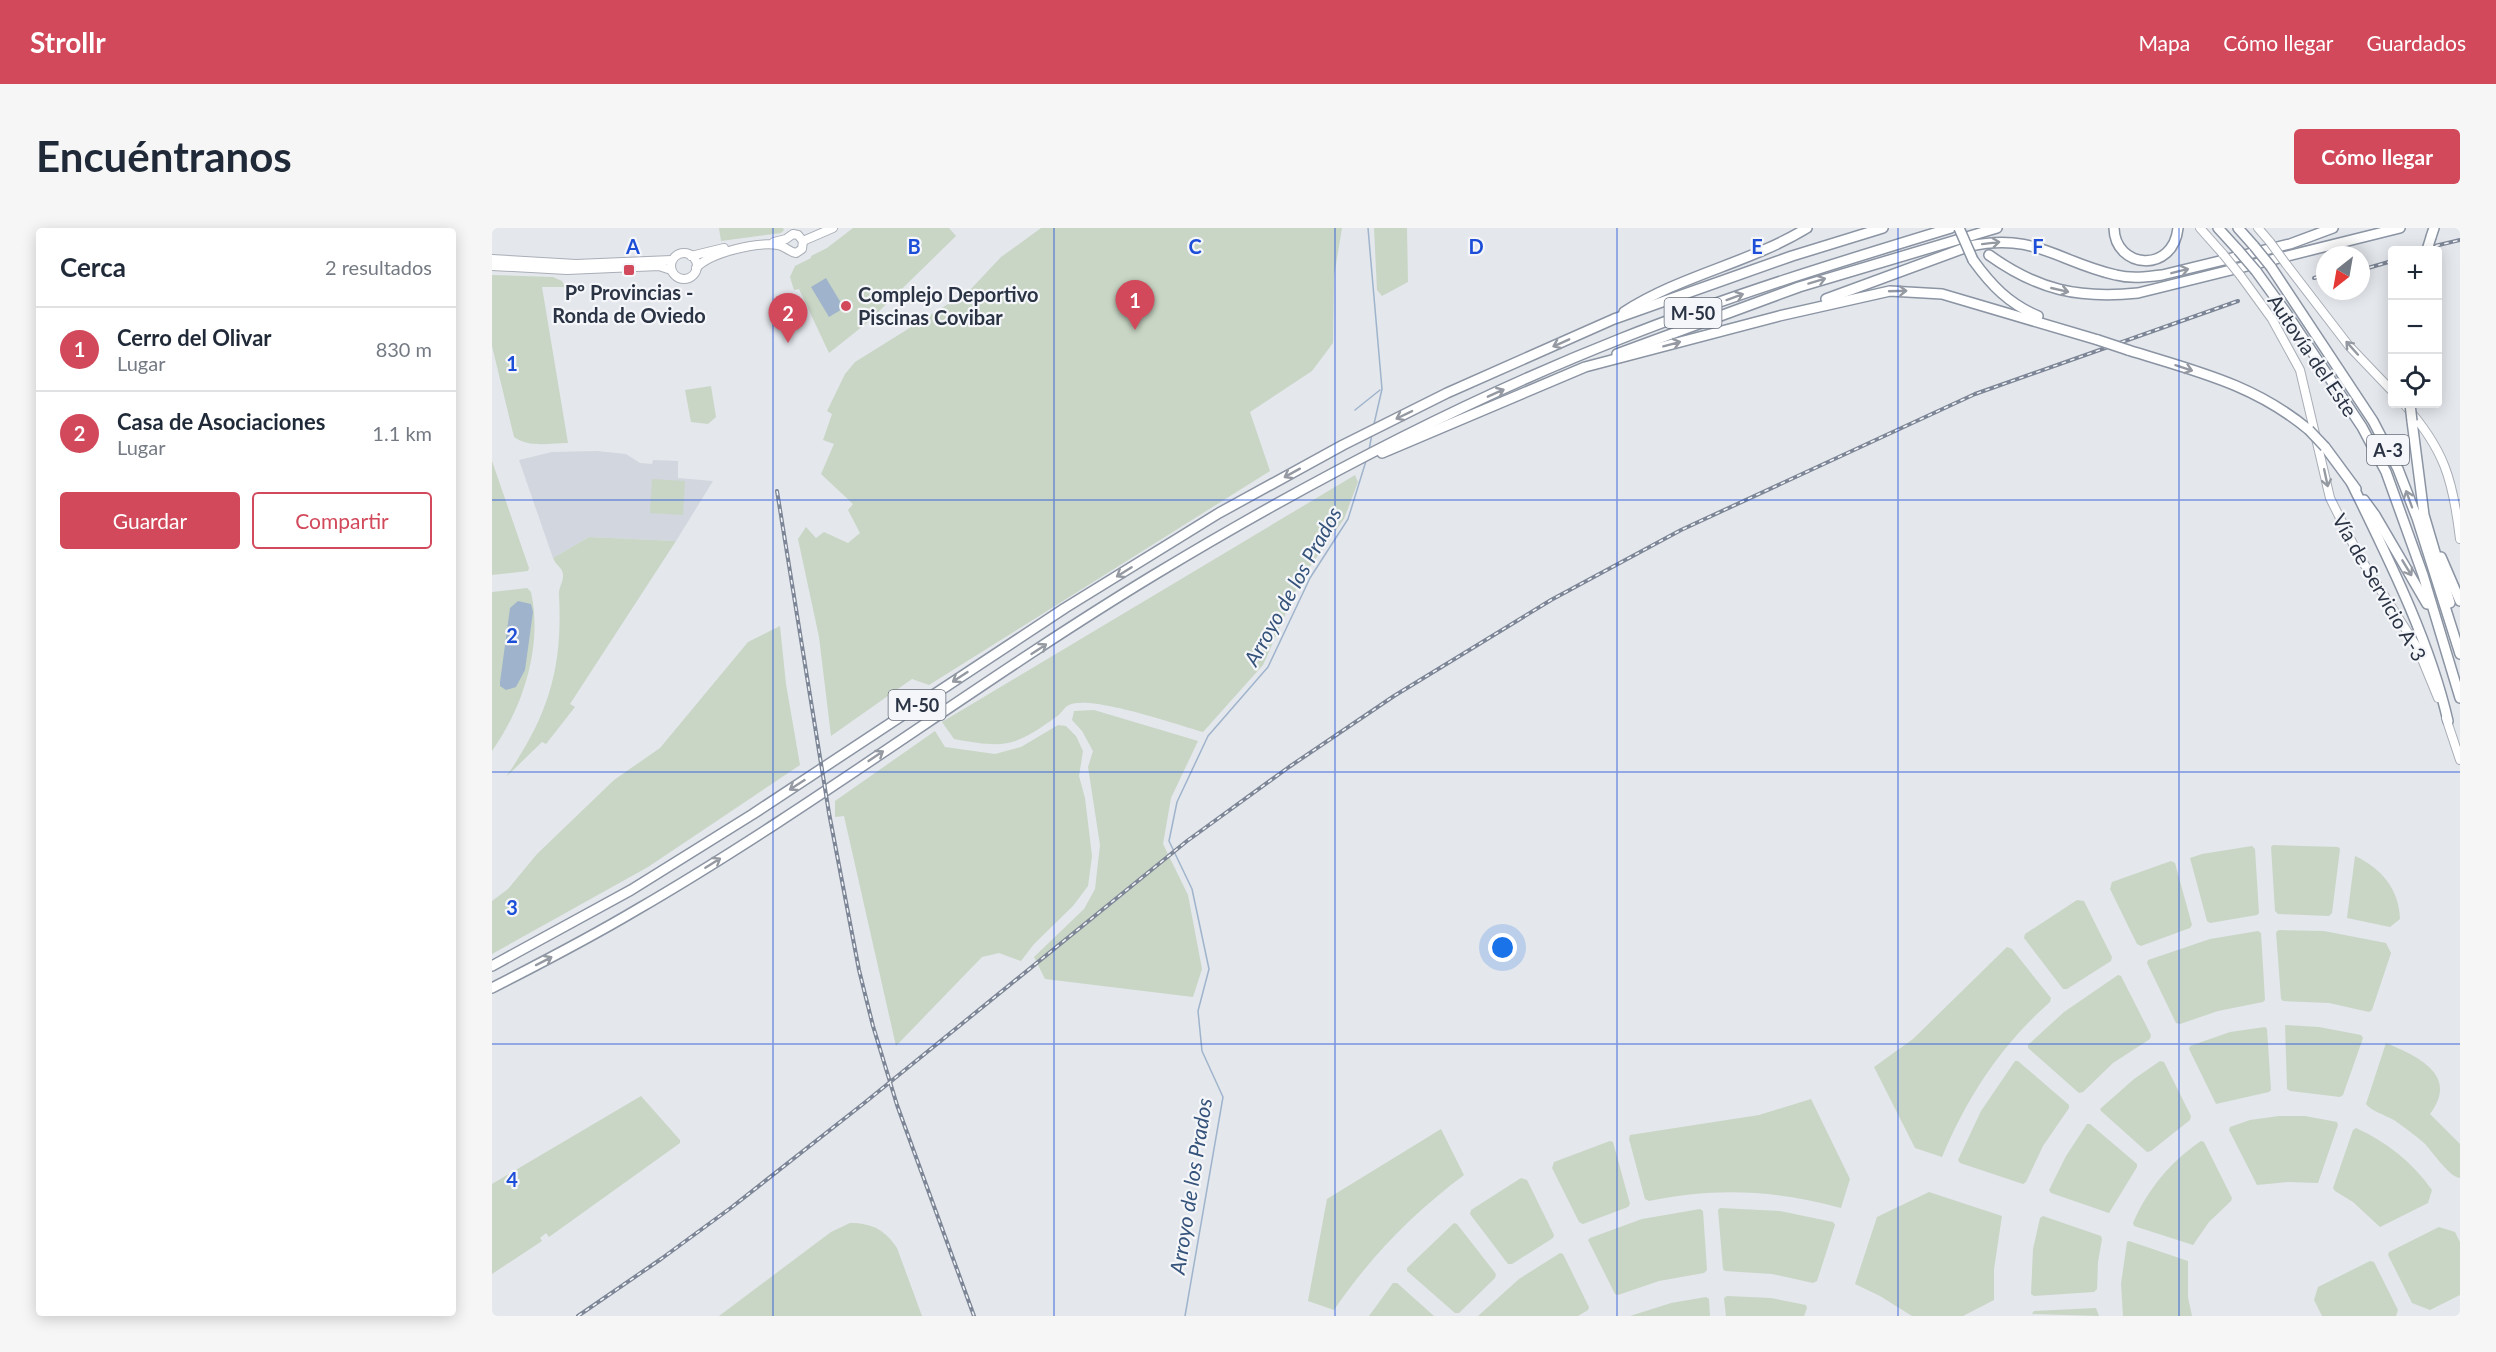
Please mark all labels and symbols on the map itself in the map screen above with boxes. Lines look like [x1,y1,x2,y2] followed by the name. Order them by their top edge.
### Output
[625,234,640,258] text: A
[907,234,921,258] text: B
[1188,234,1202,258] text: C
[1468,234,1484,258] text: D
[1751,234,1763,258] text: E
[2032,234,2044,258] text: F
[1981,237,2001,248] one-way arrow
[2316,246,2370,300] north arrow
[622,263,636,277] marker: Pº Provincias - Ronda de Oviedo
[2170,264,2189,276] one-way arrow
[1807,275,1826,286] one-way arrow
[552,280,706,327] place label: Pº Provincias - Ronda de Oviedo
[1116,280,1154,330] pin: 1
[858,282,1038,329] place label: Complejo Deportivo Piscinas Covibar
[2050,285,2069,297] one-way arrow
[1887,286,1907,297] one-way arrow
[2263,289,2363,421] street label: Autovía del Este
[1725,291,1744,302] one-way arrow
[768,294,808,343] pin: 2
[1664,298,1722,328] road number: M-50
[839,299,853,313] marker: Complejo Deportivo Piscinas Covibar
[1552,337,1570,349] one-way arrow
[1662,338,1681,349] one-way arrow
[2345,341,2359,356] one-way arrow
[506,351,518,375] text: 1
[2174,363,2193,374] one-way arrow
[1486,387,1504,398] one-way arrow
[1396,409,1414,421] one-way arrow
[2367,435,2409,465] road number: A-3
[1284,467,1301,479] one-way arrow
[2321,467,2332,487] one-way arrow
[2403,490,2414,509] one-way arrow
[1237,502,1346,671] water label: Arroyo de los Prados
[2328,509,2432,665] street label: Vía de Servicio A-3
[2402,559,2414,576] one-way arrow
[1116,566,1133,578] one-way arrow
[506,623,518,647] text: 2
[1030,643,1046,655] one-way arrow
[951,671,968,684] one-way arrow
[888,690,946,720] road number: M-50
[867,750,884,762] one-way arrow
[789,779,806,791] one-way arrow
[704,857,720,869] one-way arrow
[506,895,518,919] text: 3
[1488,933,1517,962] your location
[535,955,553,967] one-way arrow
[1164,1096,1216,1277] water label: Arroyo de los Prados
[506,1167,518,1191] text: 4

